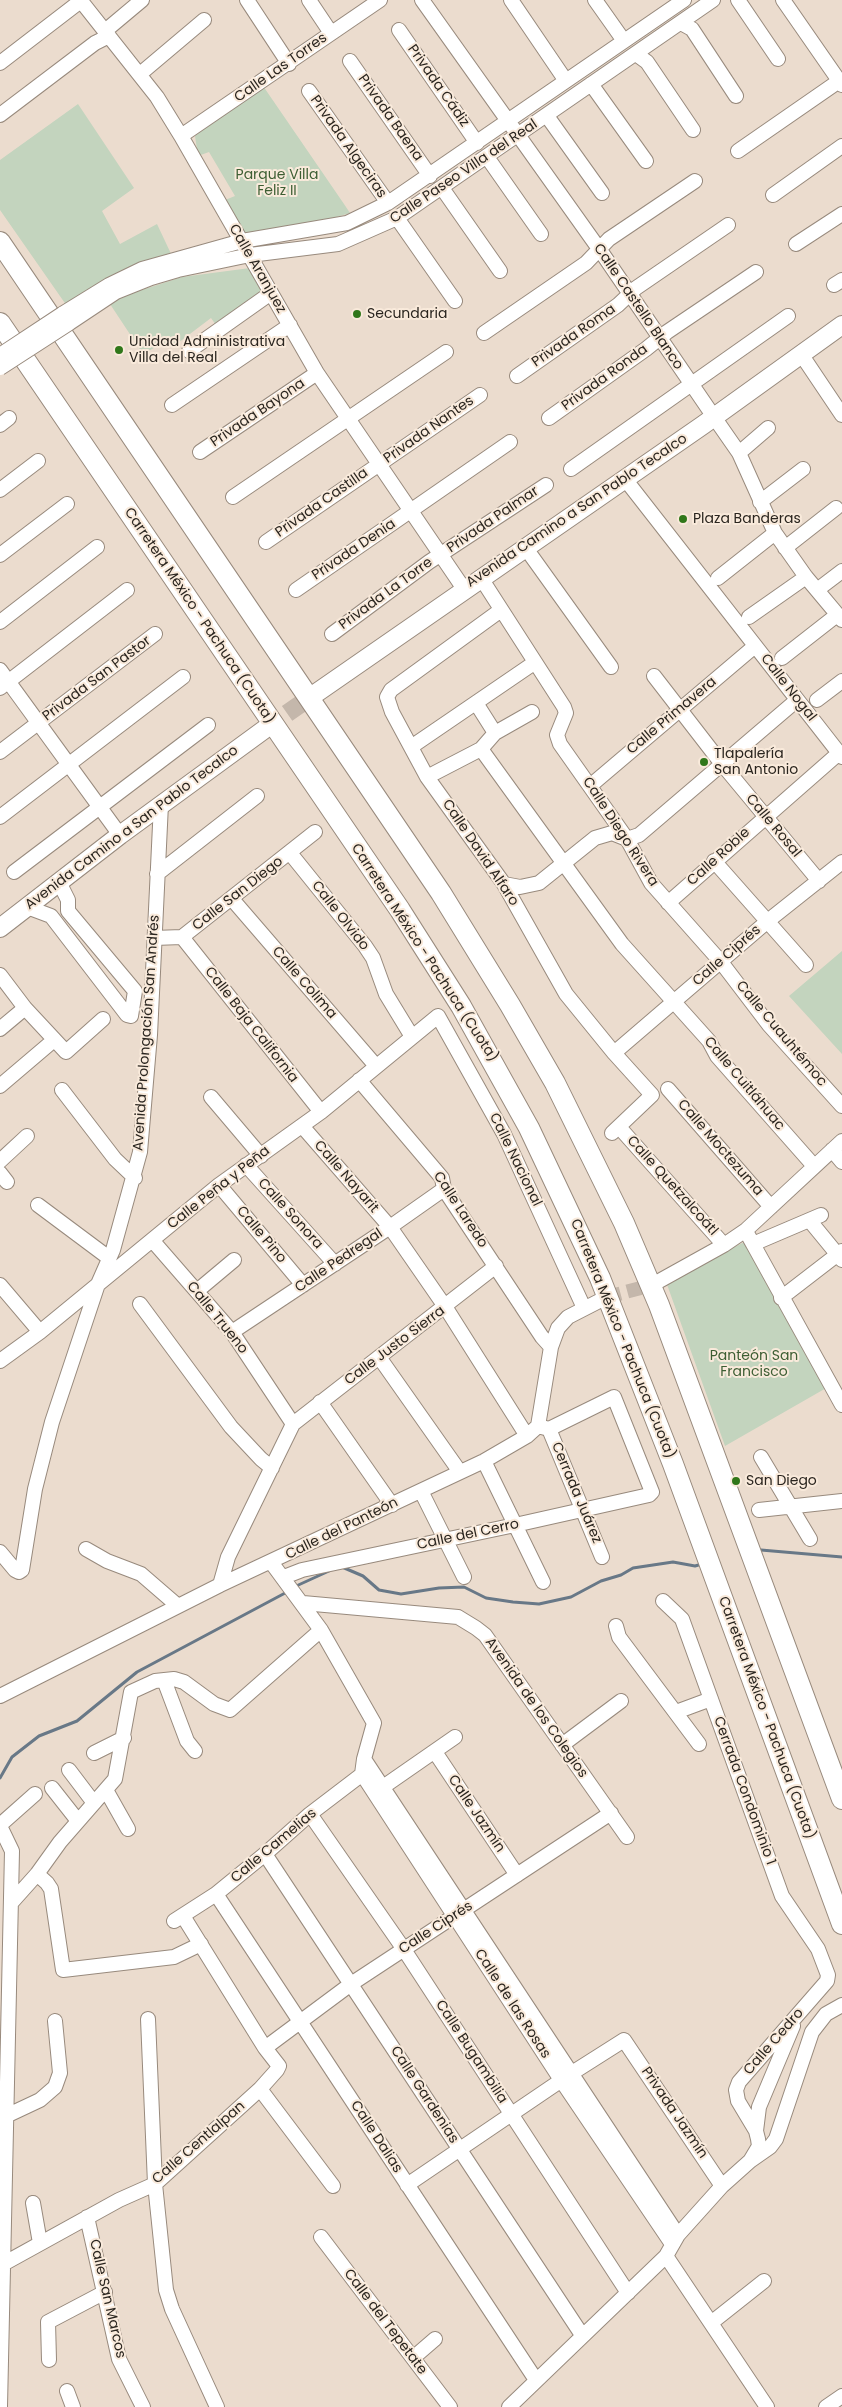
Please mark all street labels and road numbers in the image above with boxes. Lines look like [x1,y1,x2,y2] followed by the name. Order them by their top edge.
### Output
[231,30,331,106] street label: Calle Las Torres
[403,42,473,130] street label: Privada Cádiz
[354,71,426,165] street label: Privada Baena
[306,92,390,202] street label: Privada Algeciras
[387,116,541,228] street label: Calle Paseo Villa del Real
[225,221,289,317] street label: Calle Aranjuez
[590,241,686,373] street label: Calle Castello Blanco
[529,301,619,371] street label: Privada Roma
[559,341,651,415] street label: Privada Ronda
[208,375,308,451] street label: Privada Bayona
[381,393,477,467] street label: Privada Nantes
[463,431,691,591] street label: Avenida Camino a San Pablo Tecalco
[272,465,372,541] street label: Privada Castilla
[444,483,542,557] street label: Privada Palmar
[120,505,278,727] street label: Carretera México - Pachuca (Cuota)
[309,516,399,584] street label: Privada Denia
[336,554,436,634] street label: Privada La Torre
[40,633,154,725] street label: Privada San Pastor
[757,651,819,725] street label: Calle Nogal
[624,674,720,758] street label: Calle Primavera
[22,742,242,914] street label: Avenida Camino a San Pablo Tecalco
[578,774,662,890] street label: Calle Diego Rivera
[742,791,804,861] street label: Calle Rosal
[438,797,522,909] street label: Calle David Alfaro
[684,824,754,890] street label: Calle Roble
[347,841,501,1065] street label: Carretera México - Pachuca (Cuota)
[189,853,287,935] street label: Calle San Diego
[308,878,372,954] street label: Calle Olvido
[130,914,164,1152] street label: Avenida Prolongación San Andrés
[690,922,764,990] street label: Calle Ciprés
[268,943,340,1023] street label: Calle Colima
[201,964,301,1086] street label: Calle Baja California
[732,978,830,1090] street label: Calle Cuauhtémoc
[700,1034,788,1134] street label: Calle Cuitláhuac
[674,1096,766,1200] street label: Calle Moctezuma
[485,1111,545,1209] street label: Calle Nacional
[623,1133,721,1239] street label: Calle Quetzalcoátl
[310,1138,382,1216] street label: Calle Nayarit
[164,1143,274,1233] street label: Calle Peña y Peña
[429,1169,491,1251] street label: Calle Laredo
[254,1175,326,1253] street label: Calle Sonora
[232,1203,290,1267] street label: Calle Pino
[566,1217,678,1461] street label: Carretera México - Pachuca (Cuota)
[292,1225,386,1297] street label: Calle Pedregal
[183,1279,251,1357] street label: Calle Trueno
[342,1303,448,1389] street label: Calle Justo Sierra
[547,1440,605,1546] street label: Cerrada Juárez
[283,1494,401,1564] street label: Calle del Panteón
[415,1516,521,1554] street label: Calle del Cerro
[714,1594,818,1842] street label: Carretera México - Pachuca (Cuota)
[481,1635,591,1781] street label: Avenida de los Colegios
[709,1715,779,1867] street label: Cerrada Condominio 1
[444,1772,508,1856] street label: Calle Jazmín
[228,1805,320,1887] street label: Calle Camelias
[396,1898,476,1958] street label: Calle Ciprés
[470,1946,554,2062] street label: Calle de las Rosas
[431,1997,511,2107] street label: Calle Bugambilia
[741,2005,807,2079] street label: Calle Cedro
[386,2043,462,2147] street label: Calle Gardenias
[637,2064,711,2162] street label: Privada Jazmín
[149,2098,249,2188] street label: Calle Centlalpan
[346,2098,406,2176] street label: Calle Dalias
[85,2238,129,2360] street label: Calle San Marcos
[340,2266,430,2378] street label: Calle del Tepetate

